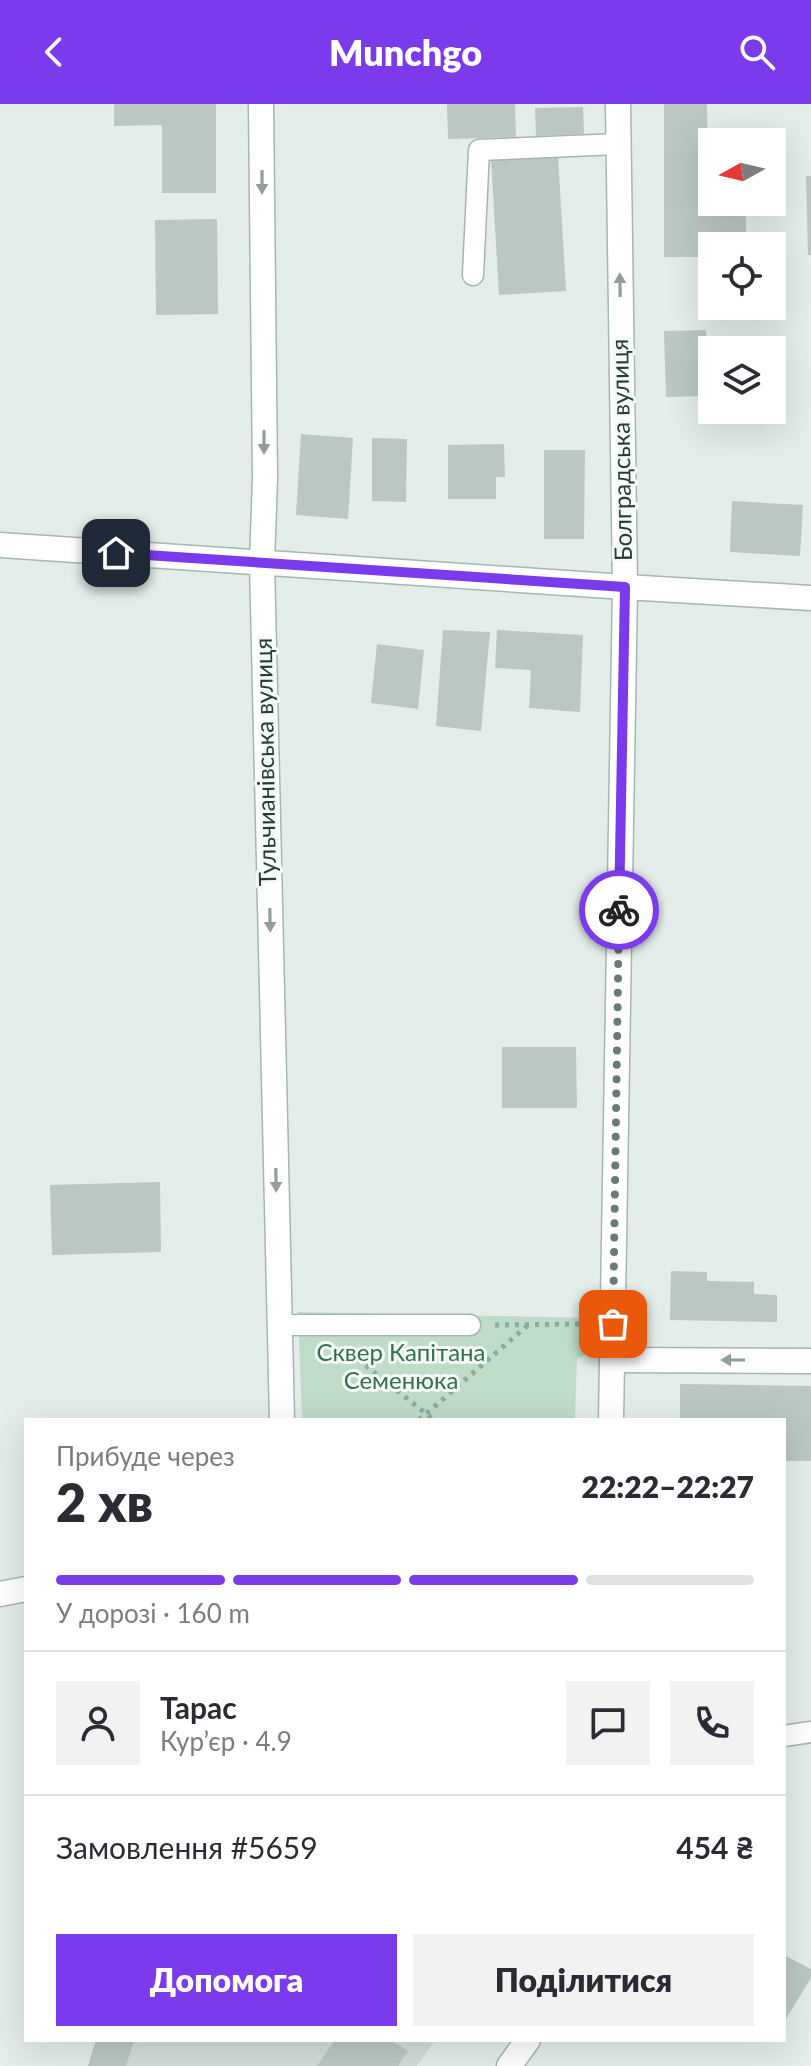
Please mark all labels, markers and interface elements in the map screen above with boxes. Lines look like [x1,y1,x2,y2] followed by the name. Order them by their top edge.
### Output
[32,30,76,74] icon: back
[329,30,482,74] text: Munchgo
[735,30,779,74] icon: search
[698,128,786,216] north arrow
[698,128,786,424] map controls
[256,170,268,195] one-way arrow
[698,232,786,320] button: locate
[614,272,626,297] one-way arrow
[698,336,786,424] button: layers
[604,339,637,562] street label: Болградська вулиця
[258,430,270,455] one-way arrow
[82,519,150,587] pin
[94,531,138,575] icon: home
[248,638,281,886] street label: Тульчианівська вулиця
[579,870,659,950] courier
[597,888,641,932] icon: bike
[264,908,276,933] one-way arrow
[270,1168,282,1193] one-way arrow
[579,1290,647,1358] pin
[591,1302,635,1346] icon: bag
[316,1337,486,1394] park label: Сквер Капітана Семенюка
[720,1354,745,1366] one-way arrow
[56,1440,235,1472] text: Прибуде через
[581,1468,754,1504] text: 22:22–22:27
[56,1471,153,1533] text: 2 хв
[56,1597,250,1629] text: У дорозі · 160 m
[56,1681,140,1765] button: person
[566,1681,650,1765] button: chat
[670,1681,754,1765] button: phone
[160,1689,237,1725] text: Тарас
[160,1725,292,1757] text: Кур’єр · 4.9
[56,1829,318,1865] text: Замовлення #5659
[676,1829,754,1865] text: 454 ₴
[56,1934,397,2026] button: Допомога
[413,1934,754,2026] button: Поділитися

